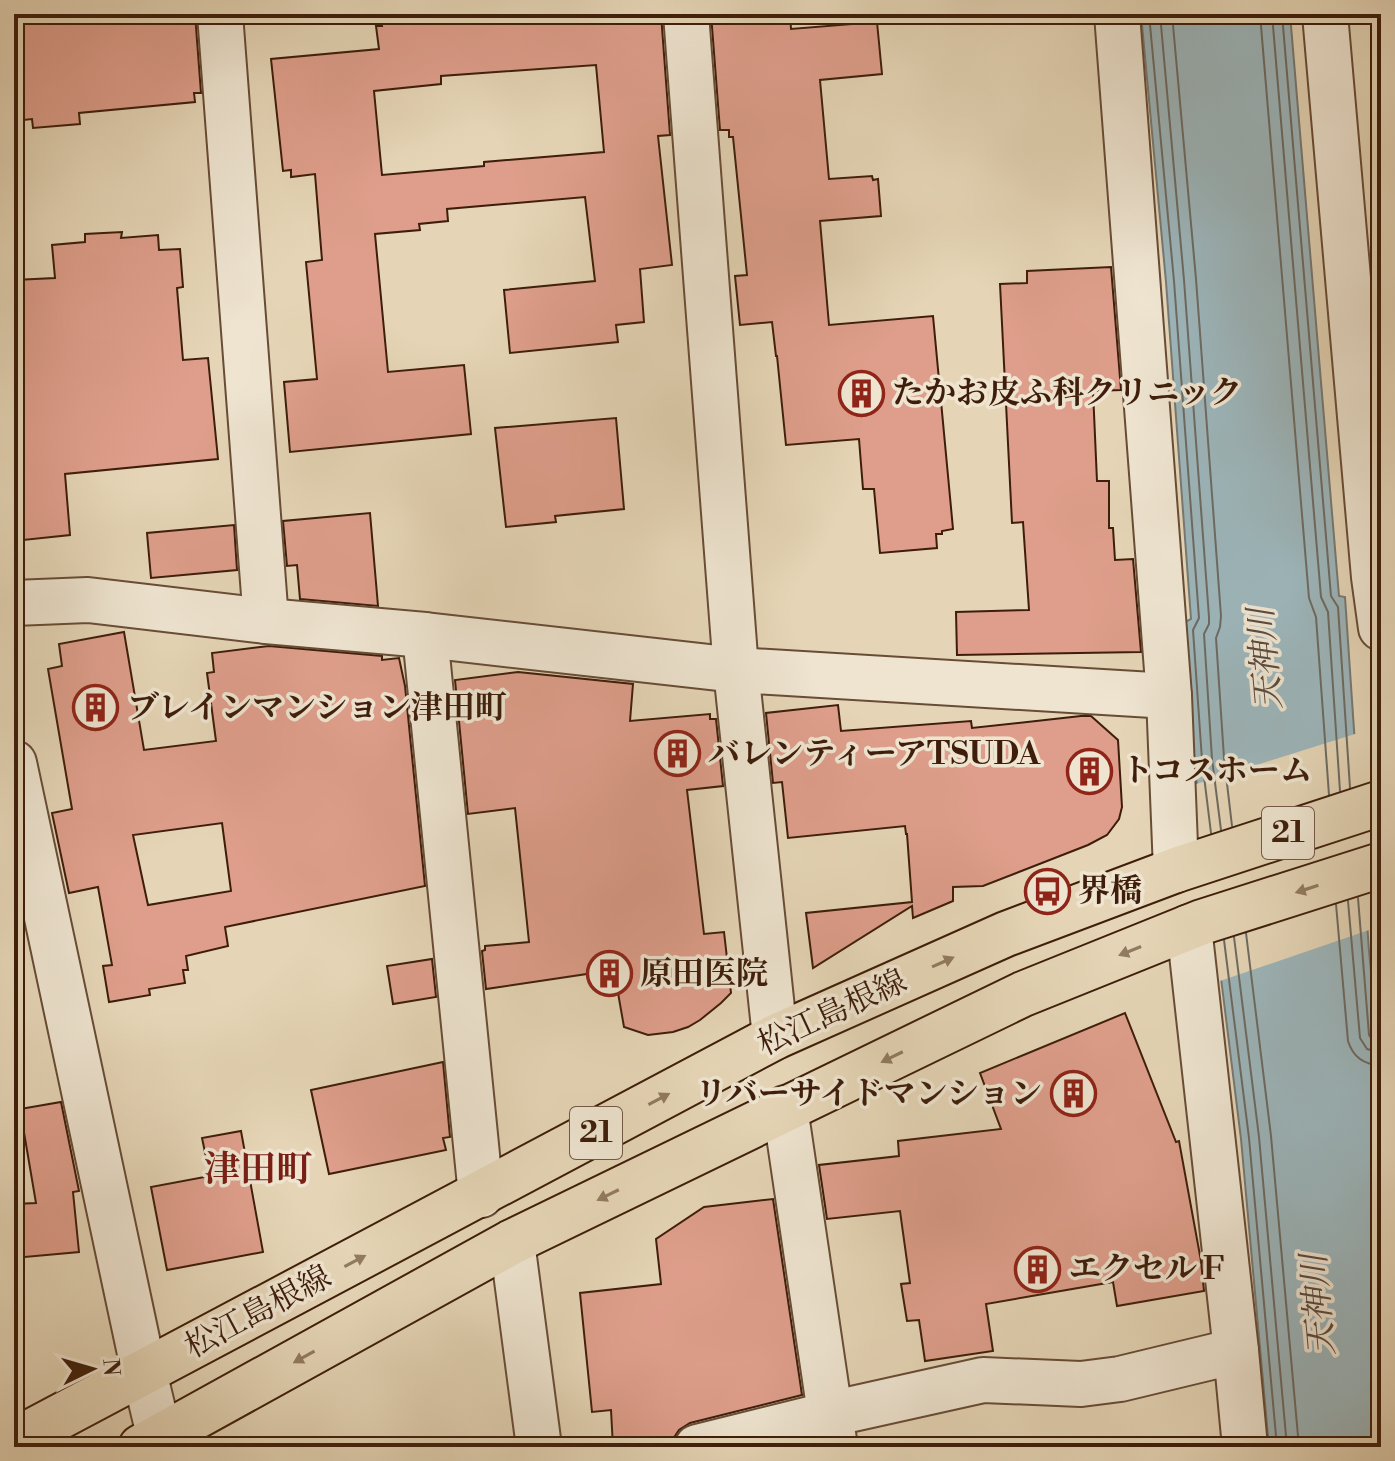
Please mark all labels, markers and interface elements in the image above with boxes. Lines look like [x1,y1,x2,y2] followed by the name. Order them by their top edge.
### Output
[837,369,885,417] building icon: たかお皮ふ科クリニック
[892,373,1242,413] place label: たかお皮ふ科クリニック
[1240,602,1291,712] water label: 天神川
[72,684,120,732] building icon: ブレインマンション津田町
[127,688,507,728] place label: ブレインマンション津田町
[653,730,701,778] building icon: バレンティーアTSUDA
[708,734,1041,774] place label: バレンティーアTSUDA
[1066,747,1114,795] building icon: トコスホーム
[1121,751,1312,791] place label: トコスホーム
[1262,807,1314,859] road number: 21
[1023,867,1071,915] bus stop icon: 界橋
[1078,871,1142,911] place label: 界橋
[1294,883,1318,896] one-way arrow
[1118,945,1142,958] one-way arrow
[585,950,633,998] building icon: 原田医院
[640,954,768,994] place label: 原田医院
[932,955,955,969] one-way arrow
[751,961,913,1065] street label: 松江島根線
[880,1050,903,1063] one-way arrow
[1049,1070,1097,1118] building icon: リバーサイドマンション
[695,1074,1042,1114] place label: リバーサイドマンション
[648,1093,670,1107] one-way arrow
[570,1107,622,1159] road number: 21
[204,1148,312,1193] district label: 津田町
[596,1188,620,1202] one-way arrow
[1014,1245,1062,1293] building icon: エクセルＦ
[1293,1248,1344,1358] water label: 天神川
[1069,1249,1229,1289] place label: エクセルＦ
[344,1254,367,1267] one-way arrow
[178,1257,338,1367] street label: 松江島根線
[52,1329,132,1409] north arrow
[293,1350,316,1363] one-way arrow
[96,1358,125,1378] text: N

